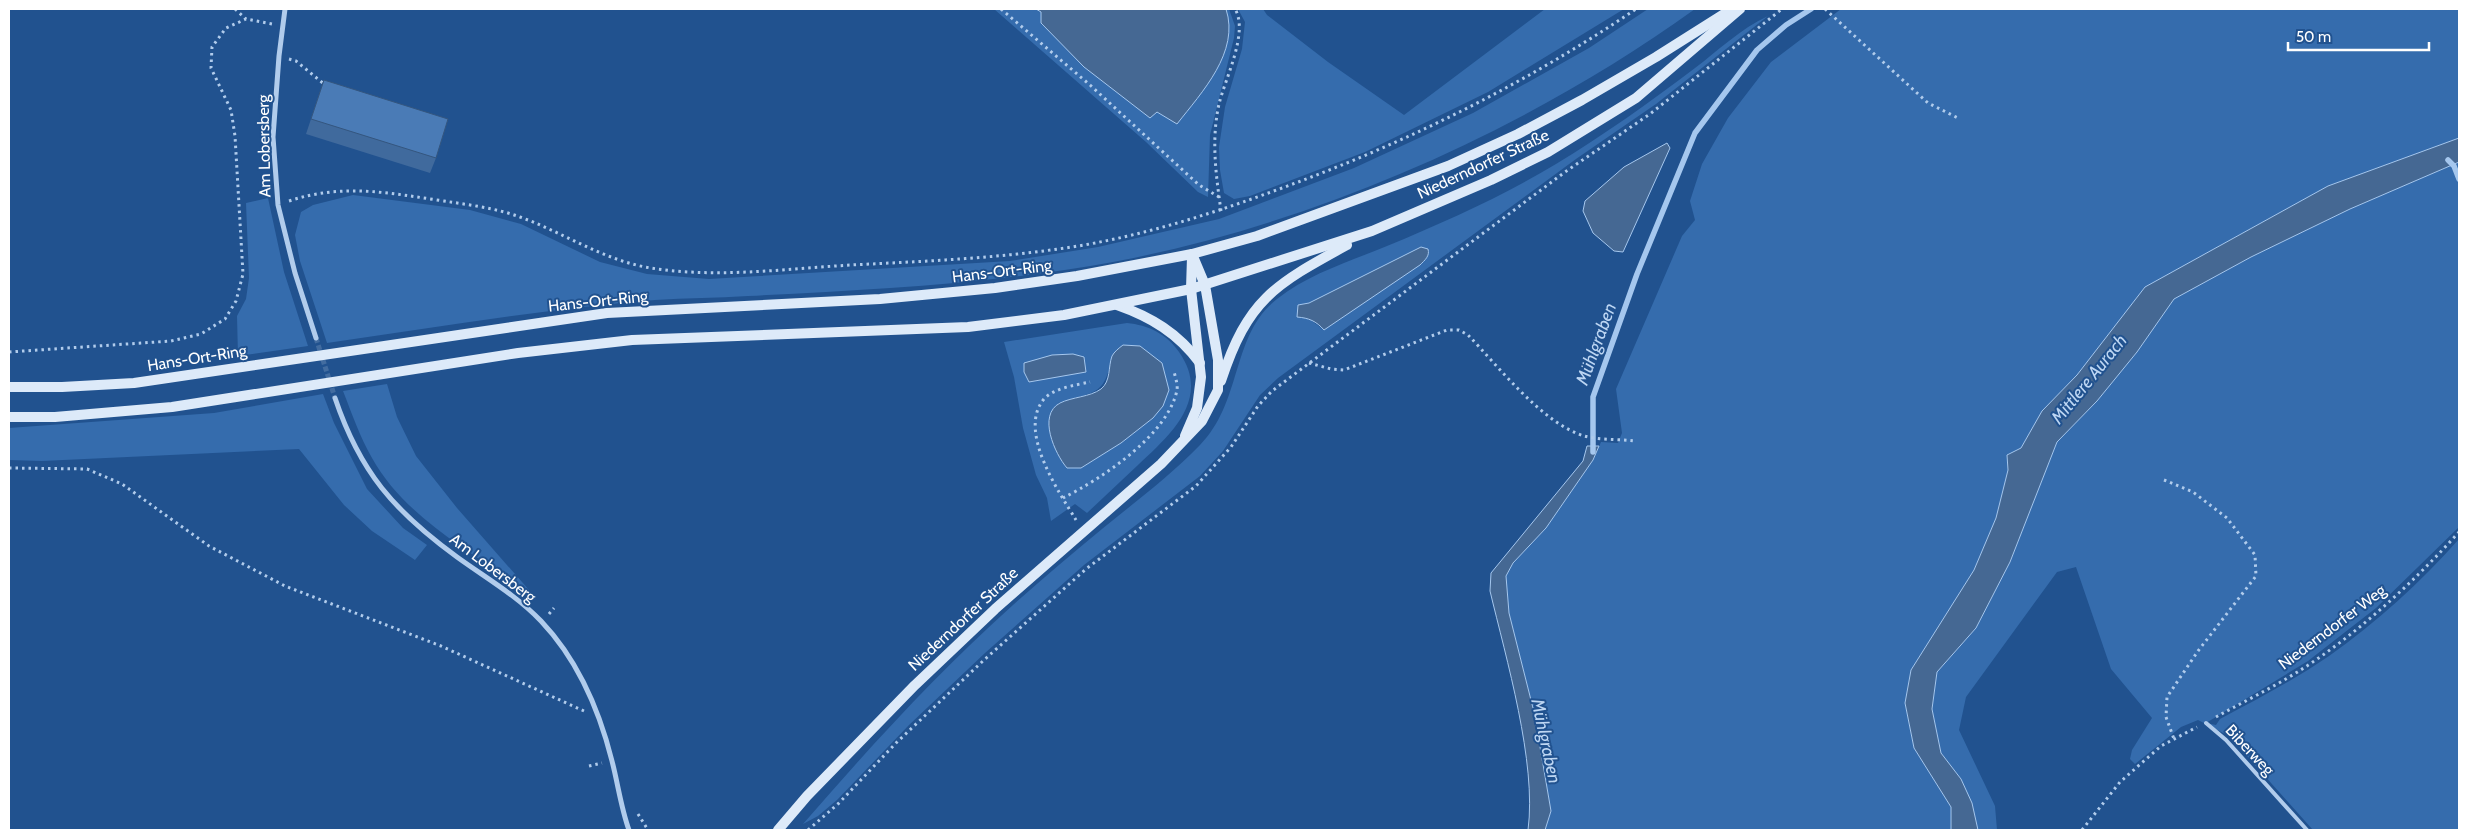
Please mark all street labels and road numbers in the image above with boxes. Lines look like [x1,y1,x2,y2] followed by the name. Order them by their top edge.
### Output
[254,93,274,198] street label: Am Lobersberg
[1414,125,1552,203] street label: Niederndorfer Straße
[951,255,1054,287] street label: Hans-Ort-Ring
[547,286,650,316] street label: Hans-Ort-Ring
[146,341,249,375] street label: Hans-Ort-Ring
[446,529,541,607] street label: Am Lobersberg
[904,563,1022,675] street label: Niederndorfer Straße
[2275,580,2390,673] street label: Niederndorfer Weg
[2222,721,2279,780] street label: Biberweg

